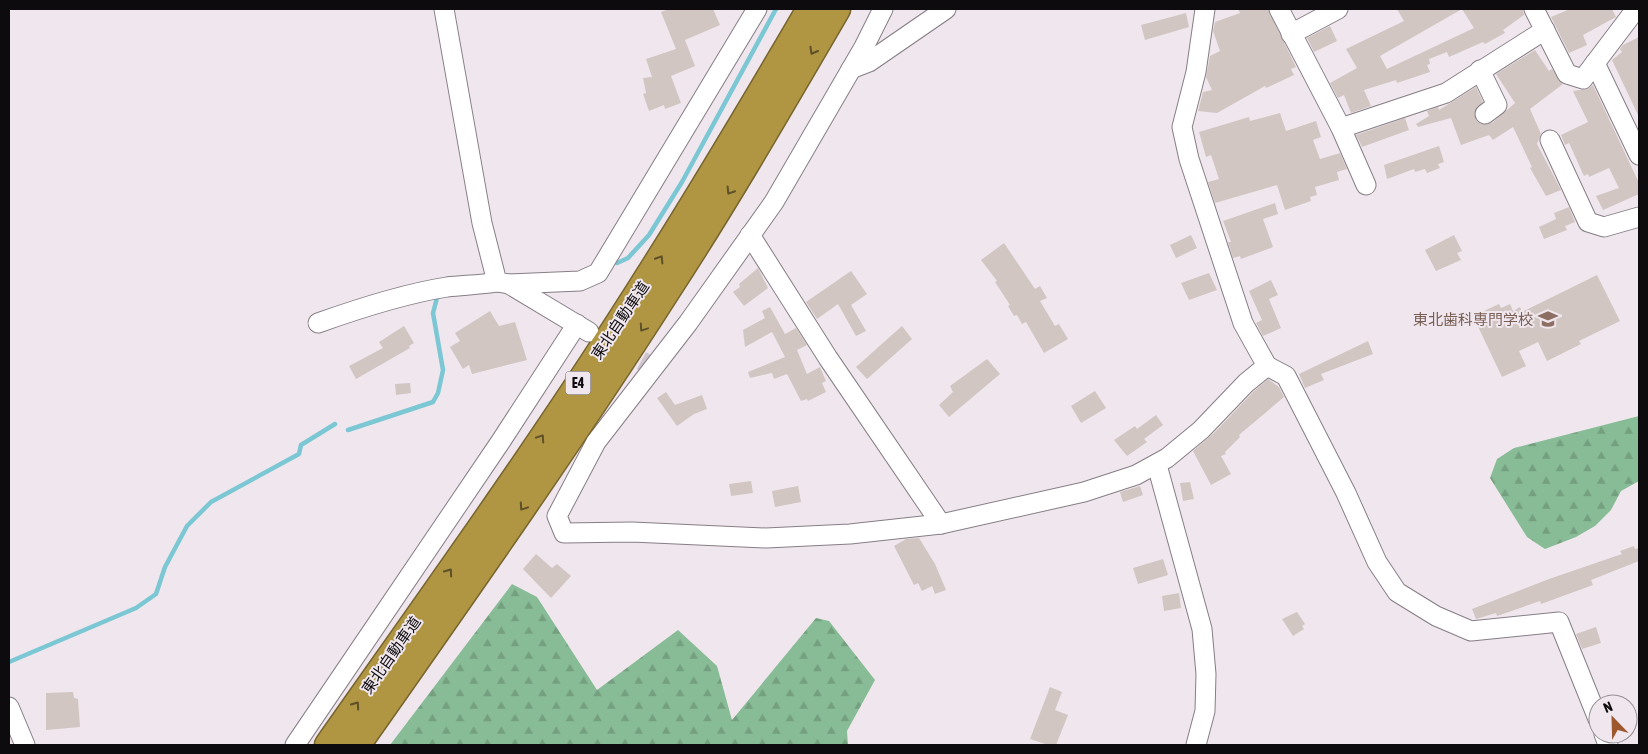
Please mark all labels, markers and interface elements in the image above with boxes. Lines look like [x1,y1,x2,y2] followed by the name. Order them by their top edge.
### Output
[809,46,819,55] one-way arrow
[726,185,736,194] one-way arrow
[653,255,663,264] one-way arrow
[588,278,652,362] street label: 東北自動車道
[1537,308,1559,330] school or university icon: 東北歯科専門学校
[1413,311,1533,328] place label: 東北歯科専門学校
[639,323,649,332] one-way arrow
[566,372,590,394] road number: E4
[535,435,544,444] one-way arrow
[520,501,529,510] one-way arrow
[443,568,452,578] one-way arrow
[358,613,424,697] street label: 東北自動車道
[1588,694,1638,744] north arrow
[1601,698,1615,716] text: N
[350,702,359,711] one-way arrow

